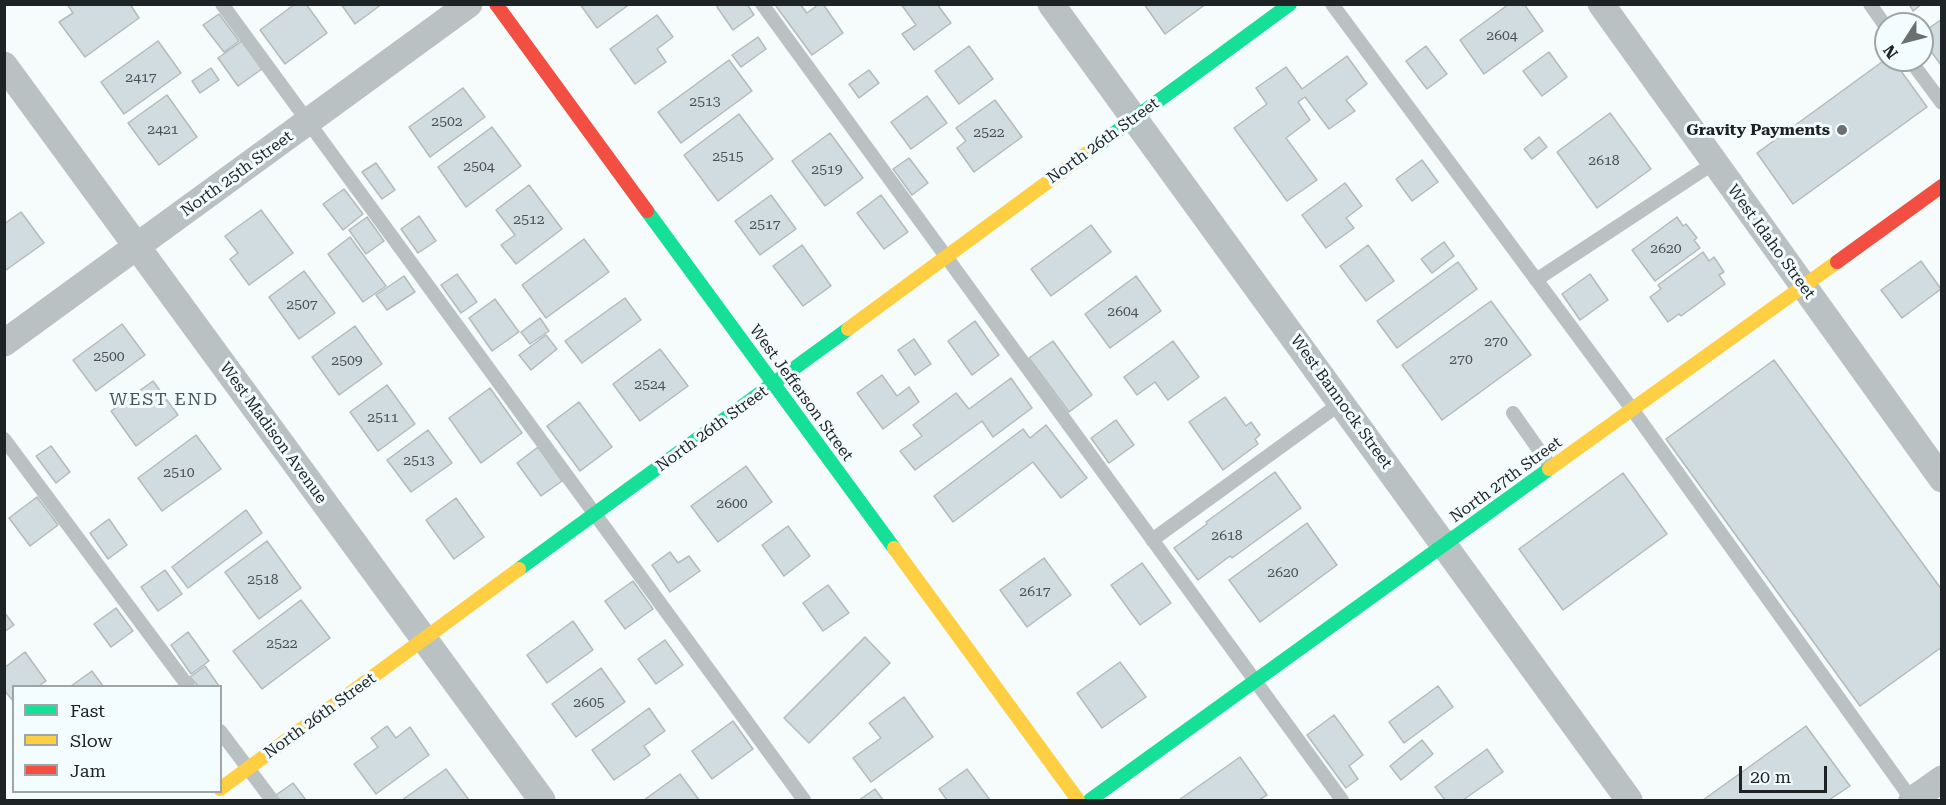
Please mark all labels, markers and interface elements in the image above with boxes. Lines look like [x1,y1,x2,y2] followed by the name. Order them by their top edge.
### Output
[1874,12,1934,72] north arrow
[1486,28,1518,44] house number: 2604
[1879,41,1902,62] text: N
[125,70,157,86] house number: 2417
[689,94,721,110] house number: 2513
[1043,94,1163,188] street label: North 26th Street
[431,114,463,130] house number: 2502
[1686,120,1830,140] place label: Gravity Payments
[147,122,179,138] house number: 2421
[1835,123,1849,137] marker: Gravity Payments
[973,125,1005,141] house number: 2522
[177,127,297,221] street label: North 25th Street
[712,149,744,165] house number: 2515
[1588,153,1620,169] house number: 2618
[463,159,495,175] house number: 2504
[811,162,843,178] house number: 2519
[1723,181,1819,303] street label: West Idaho Street
[513,212,545,228] house number: 2512
[749,217,781,233] house number: 2517
[1650,241,1682,257] house number: 2620
[286,297,318,313] house number: 2507
[1107,304,1139,320] house number: 2604
[745,321,857,465] street label: West Jefferson Street
[1286,331,1396,473] street label: West Bannock Street
[1484,334,1508,350] house number: 270
[93,349,125,365] house number: 2500
[1449,352,1473,368] house number: 270
[331,353,363,369] house number: 2509
[215,359,331,507] street label: West Madison Avenue
[634,377,666,393] house number: 2524
[652,382,772,476] street label: North 26th Street
[109,389,219,411] district label: WEST END
[367,410,399,426] house number: 2511
[1446,433,1566,527] street label: North 27th Street
[403,453,435,469] house number: 2513
[163,465,195,481] house number: 2510
[716,496,748,512] house number: 2600
[1211,528,1243,544] house number: 2618
[1267,565,1299,581] house number: 2620
[247,572,279,588] house number: 2518
[1019,584,1051,600] house number: 2617
[266,636,298,652] house number: 2522
[260,669,380,763] street label: North 26th Street
[12,685,222,793] legend
[573,695,605,711] house number: 2605
[70,700,105,721] text: Fast
[70,730,112,751] text: Slow
[1742,754,1830,792] scale bar
[70,760,106,781] text: Jam
[1750,766,1791,787] text: 20 m

